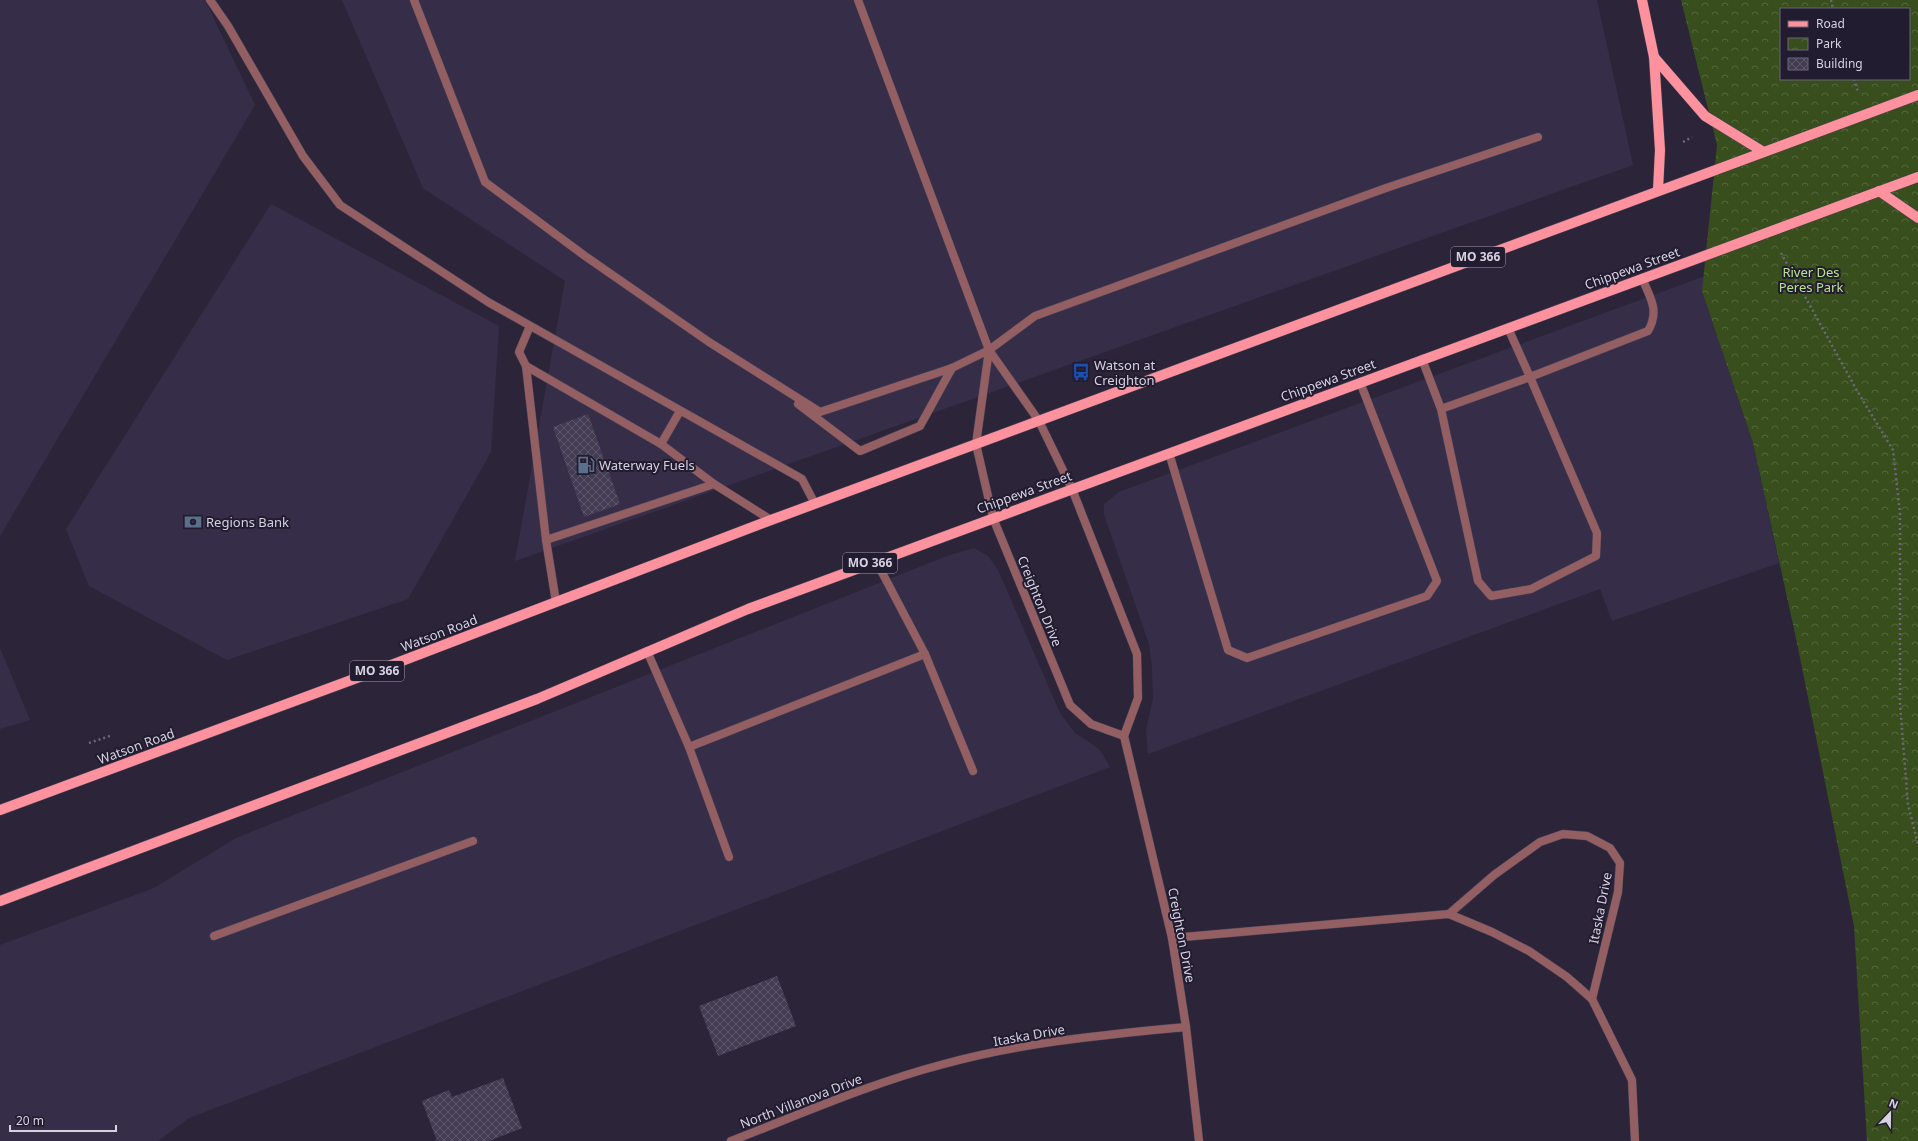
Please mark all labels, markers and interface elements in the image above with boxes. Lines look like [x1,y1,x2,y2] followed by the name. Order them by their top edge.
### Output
[1780,8,1910,80] legend
[1816,15,1845,32] text: Road
[1816,35,1842,52] text: Park
[1816,55,1863,72] text: Building
[1582,242,1682,294] street label: Chippewa Street
[1451,247,1505,267] road number: MO 366
[1779,263,1843,296] park label: River Des Peres Park
[1278,354,1378,406] street label: Chippewa Street
[1094,356,1156,389] place label: Watson at Creighton
[1071,362,1091,382] bus stop icon: Watson at Creighton
[576,455,596,475] fuel station icon: Waterway Fuels
[599,456,695,474] place label: Waterway Fuels
[974,466,1074,518] street label: Chippewa Street
[183,512,203,532] bank icon: Regions Bank
[206,513,289,531] place label: Regions Bank
[843,553,897,573] road number: MO 366
[1014,553,1066,649] street label: Creighton Drive
[398,610,480,656] street label: Watson Road
[350,661,404,681] road number: MO 366
[95,724,177,768] street label: Watson Road
[1584,871,1616,945] street label: Itaska Drive
[1164,886,1200,984] street label: Creighton Drive
[992,1020,1066,1050] street label: Itaska Drive
[737,1069,865,1133] street label: North Villanova Drive
[1870,1093,1910,1133] north arrow
[1887,1095,1901,1112] text: N
[10,1107,116,1133] scale bar
[16,1112,44,1129] text: 20 m

